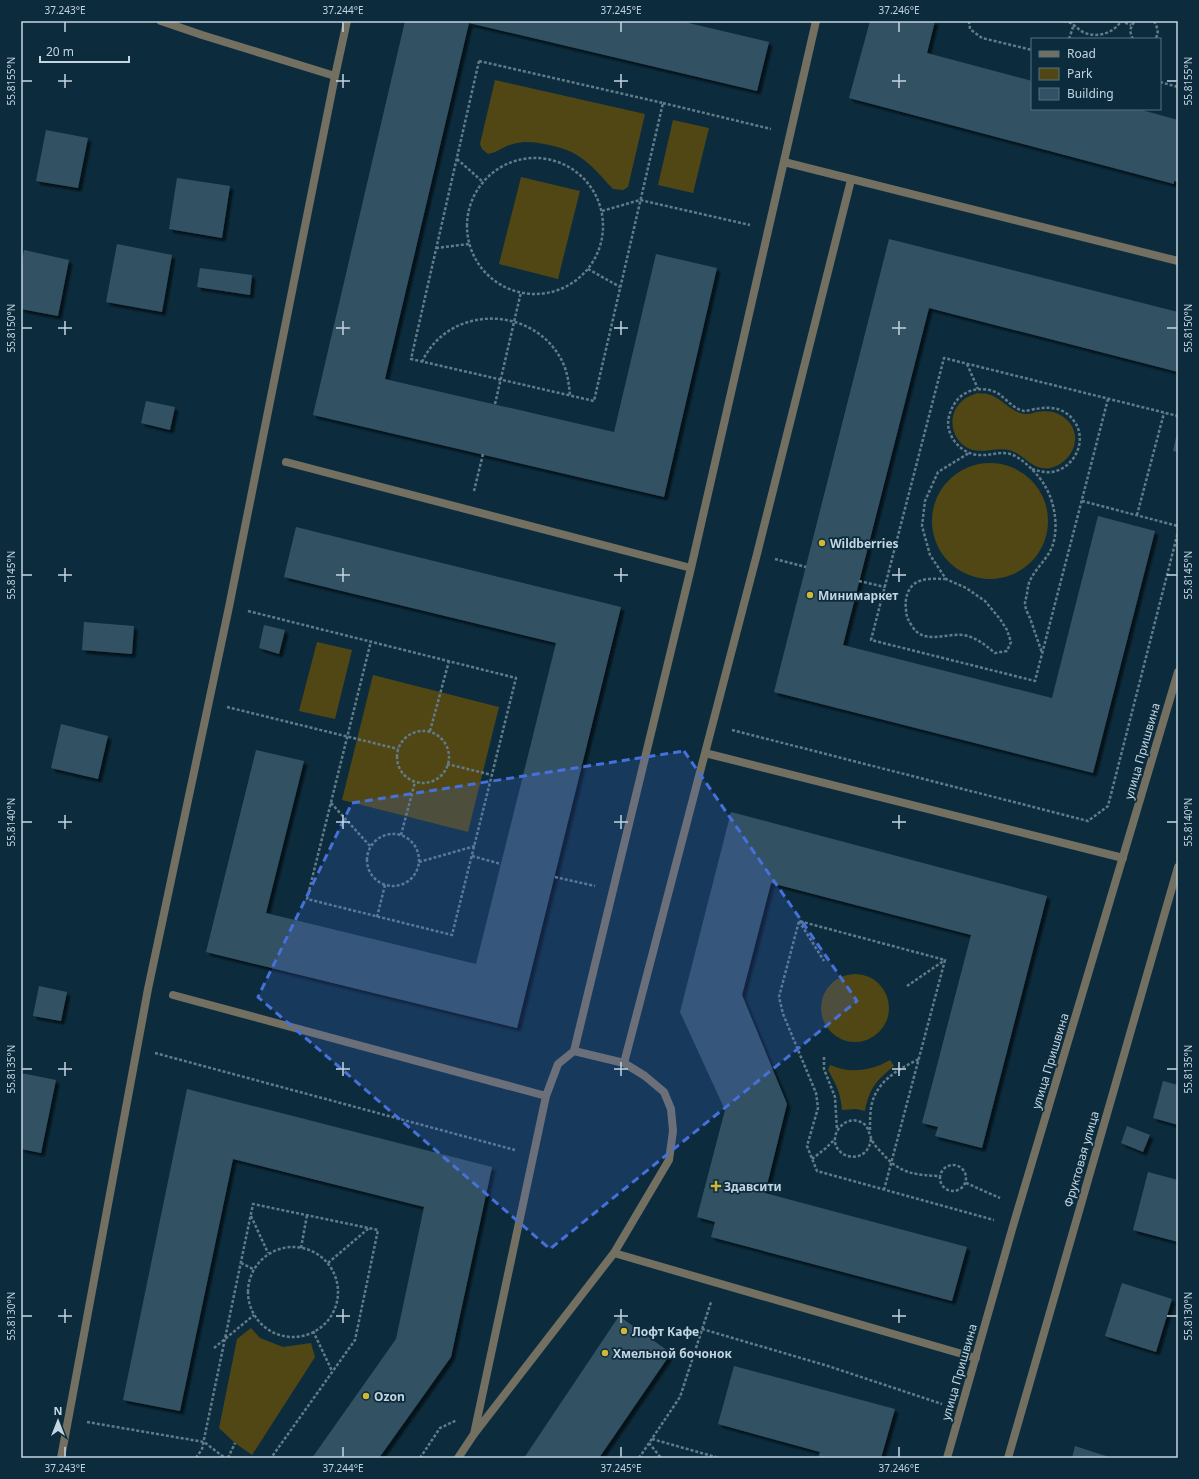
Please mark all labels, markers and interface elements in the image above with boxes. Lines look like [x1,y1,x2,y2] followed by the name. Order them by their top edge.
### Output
[44,3,86,17] text: 37.243°E
[322,3,364,17] text: 37.244°E
[600,3,642,17] text: 37.245°E
[878,3,920,17] text: 37.246°E
[40,38,129,64] scale bar
[1031,38,1161,110] legend
[46,43,74,60] text: 20 m
[1067,45,1096,62] text: Road
[4,57,18,105] text: 55.8155°N
[1181,57,1195,105] text: 55.8155°N
[1067,65,1093,82] text: Park
[1067,85,1114,102] text: Building
[4,304,18,352] text: 55.8150°N
[1181,304,1195,352] text: 55.8150°N
[830,535,899,552] place label: Wildberries
[817,538,827,548] marker: Wildberries
[4,551,18,599] text: 55.8145°N
[1181,551,1195,599] text: 55.8145°N
[818,587,898,604] place label: Минимаркет
[805,590,815,600] marker: Минимаркет
[1120,701,1164,801] street label: улица Пришвина
[4,798,18,846] text: 55.8140°N
[1181,798,1195,846] text: 55.8140°N
[1027,1011,1073,1111] street label: улица Пришвина
[4,1045,18,1093] text: 55.8135°N
[1181,1045,1195,1093] text: 55.8135°N
[1059,1109,1103,1209] street label: Фруктовая улица
[724,1178,782,1195] place label: Здавсити
[711,1181,721,1191] marker: Здавсити
[4,1292,18,1340] text: 55.8130°N
[1181,1292,1195,1340] text: 55.8130°N
[937,1322,981,1422] street label: улица Пришвина
[632,1323,699,1340] place label: Лофт Кафе
[619,1326,629,1336] marker: Лофт Кафе
[613,1345,732,1362] place label: Хмельной бочонок
[600,1348,610,1358] marker: Хмельной бочонок
[374,1388,405,1405] place label: Ozon
[361,1391,371,1401] marker: Ozon
[38,1401,78,1441] north arrow
[54,1403,62,1418] text: N
[44,1461,86,1475] text: 37.243°E
[322,1461,364,1475] text: 37.244°E
[600,1461,642,1475] text: 37.245°E
[878,1461,920,1475] text: 37.246°E

